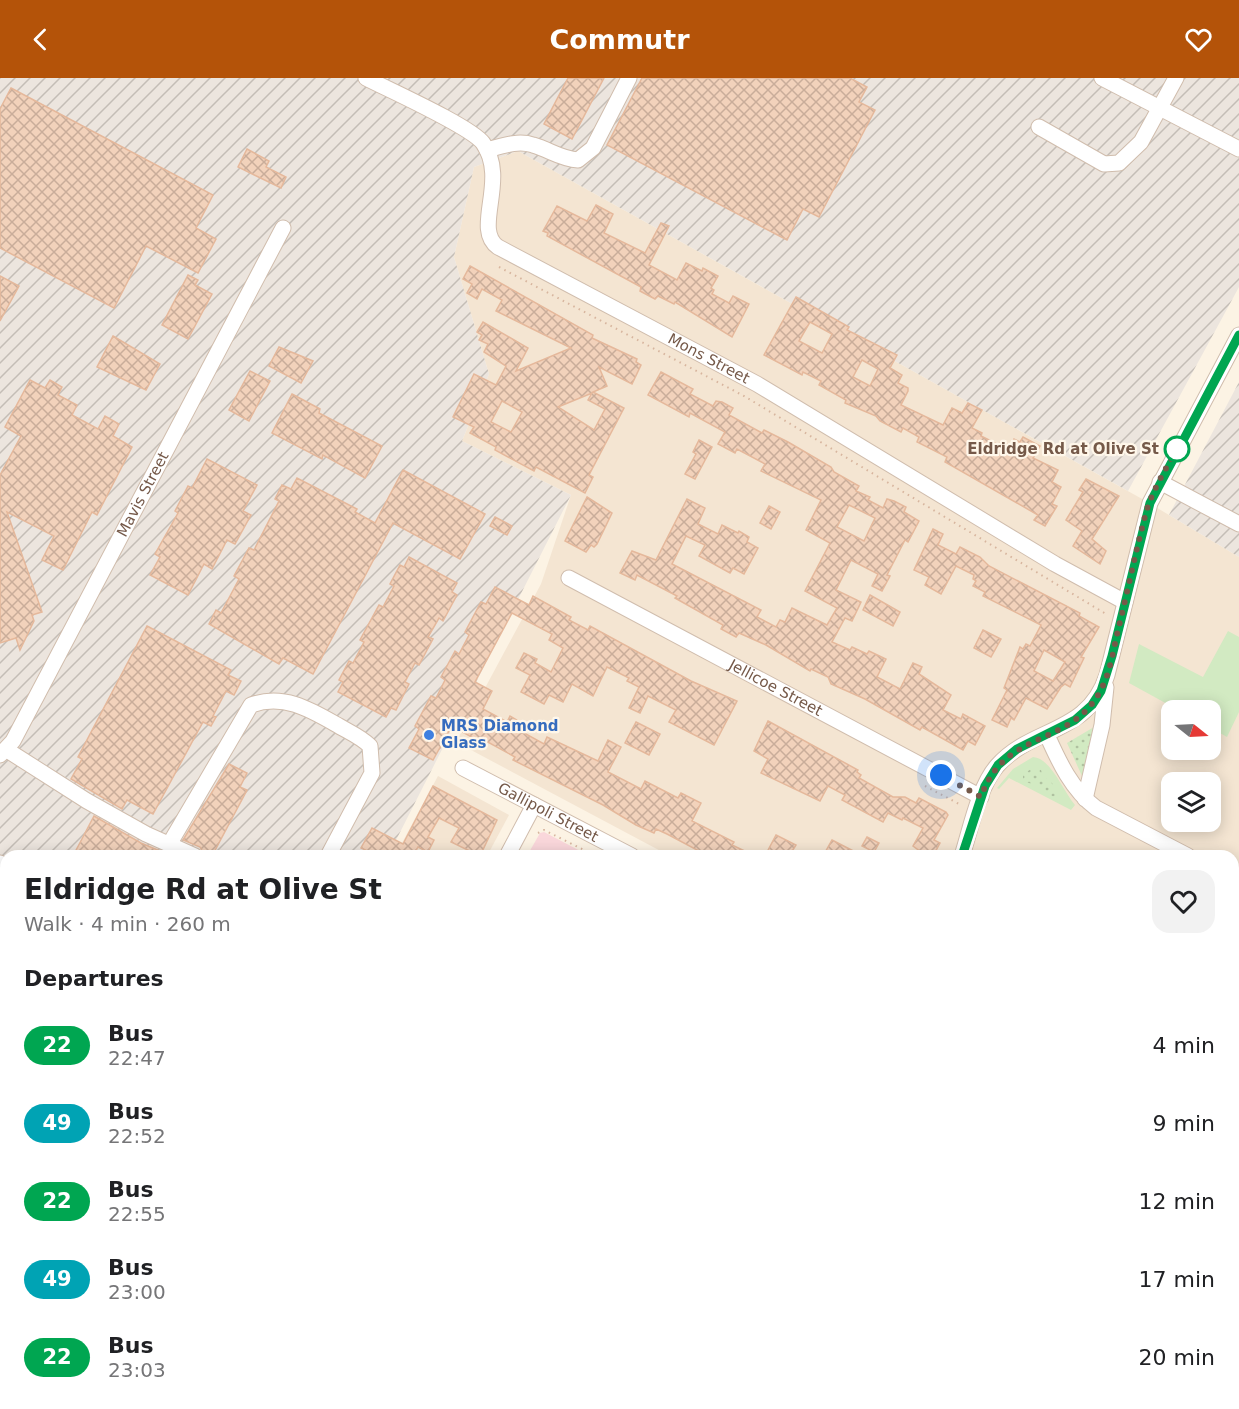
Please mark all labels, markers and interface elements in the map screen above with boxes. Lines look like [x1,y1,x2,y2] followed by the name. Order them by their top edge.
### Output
[24,23,57,56] icon: back
[1182,23,1215,56] icon: heart
[549,24,690,55] text: Commutr
[665,330,753,388] street label: Mons Street
[1164,436,1190,462] marker: Eldridge Rd at Olive St
[967,440,1159,458] place label: Eldridge Rd at Olive St
[113,449,173,540] street label: Mavis Street
[725,655,826,720] street label: Jellicoe Street
[1161,700,1221,760] north arrow
[1161,700,1221,832] map controls
[441,717,559,752] place label: MRS Diamond Glass
[422,728,436,742] marker: MRS Diamond Glass
[926,760,956,790] your location
[1161,772,1221,832] button: layers
[495,779,602,846] street label: Gallipoli Street
[1152,870,1215,933] button: heart
[24,873,382,906] text: Eldridge Rd at Olive St
[24,912,231,936] text: Walk · 4 min · 260 m
[24,966,164,991] text: Departures
[108,1021,154,1046] text: Bus
[42,1033,72,1057] text: 22
[1153,1033,1215,1058] text: 4 min
[108,1046,166,1070] text: 22:47
[108,1099,154,1124] text: Bus
[42,1111,72,1135] text: 49
[1153,1111,1215,1136] text: 9 min
[108,1124,166,1148] text: 22:52
[108,1177,154,1202] text: Bus
[42,1189,72,1213] text: 22
[1139,1189,1215,1214] text: 12 min
[108,1202,166,1226] text: 22:55
[108,1255,154,1280] text: Bus
[42,1267,72,1291] text: 49
[1139,1267,1215,1292] text: 17 min
[108,1280,166,1304] text: 23:00
[108,1333,154,1358] text: Bus
[42,1345,72,1369] text: 22
[1139,1345,1215,1370] text: 20 min
[108,1358,166,1382] text: 23:03

